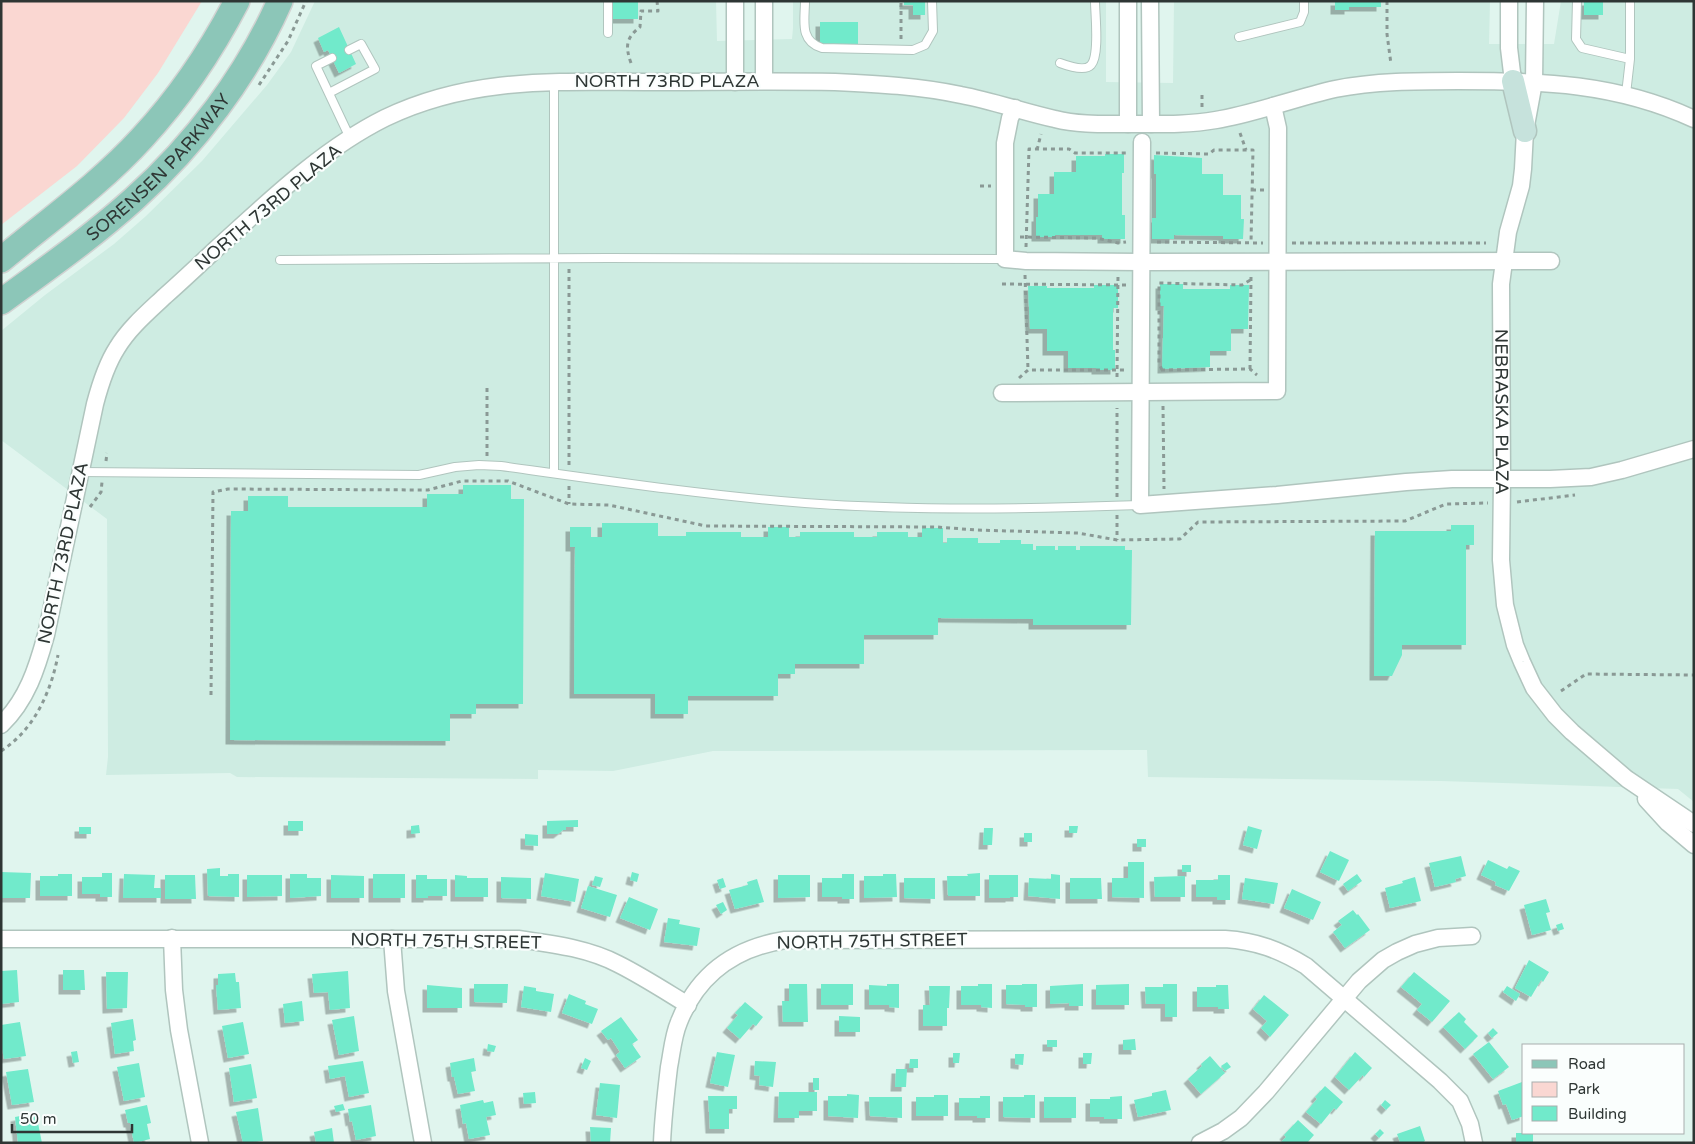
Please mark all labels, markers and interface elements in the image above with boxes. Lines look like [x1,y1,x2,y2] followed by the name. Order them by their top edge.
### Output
[574,70,760,92] street label: NORTH 73RD PLAZA
[82,89,235,246] street label: SORENSEN PARKWAY
[190,139,346,275] street label: NORTH 73RD PLAZA
[1490,329,1513,495] street label: NEBRASKA PLAZA
[33,460,93,646] street label: NORTH 73RD PLAZA
[350,928,542,954] street label: NORTH 75TH STREET
[776,928,968,954] street label: NORTH 75TH STREET
[1522,1044,1685,1134] legend
[1568,1055,1606,1073] text: Road
[1568,1080,1600,1098] text: Park
[12,1102,132,1134] scale bar
[1568,1105,1627,1123] text: Building
[20,1110,57,1128] text: 50 m

